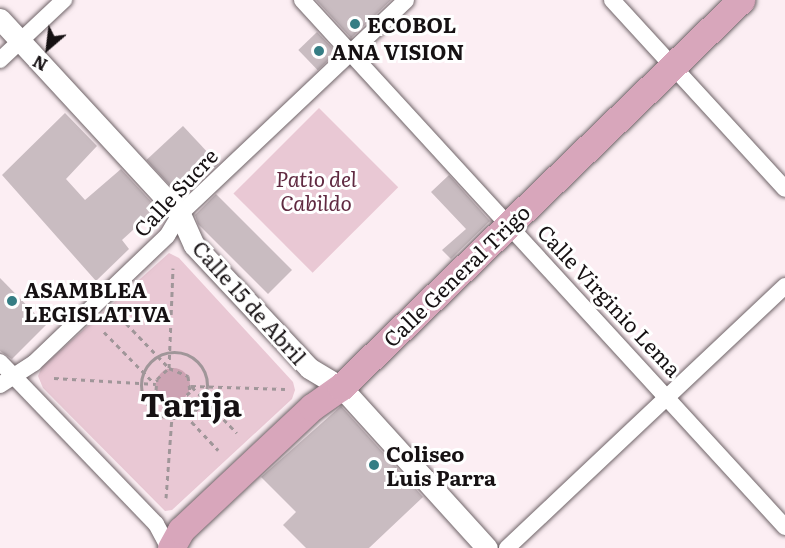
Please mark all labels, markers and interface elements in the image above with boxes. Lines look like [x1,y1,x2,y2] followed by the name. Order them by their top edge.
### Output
[367,11,456,37] place label: ECOBOL
[348,17,362,31] marker: ECOBOL
[18,18,78,78] north arrow
[331,38,464,64] place label: ANA VISION
[312,44,326,58] marker: ANA VISION
[28,50,51,78] text: N
[128,143,222,241] street label: Calle Sucre
[275,165,357,215] park label: Patio del Cabildo
[378,199,534,351] street label: Calle General Trigo
[533,219,687,381] street label: Calle Virginio Lema
[188,235,312,369] street label: Calle 15 de Abril
[24,276,170,326] place label: ASAMBLEA LEGISLATIVA
[5,294,19,308] marker: ASAMBLEA LEGISLATIVA
[140,383,242,423] district label: Tarija
[386,440,496,490] place label: Coliseo Luis Parra
[367,458,381,472] marker: Coliseo Luis Parra

